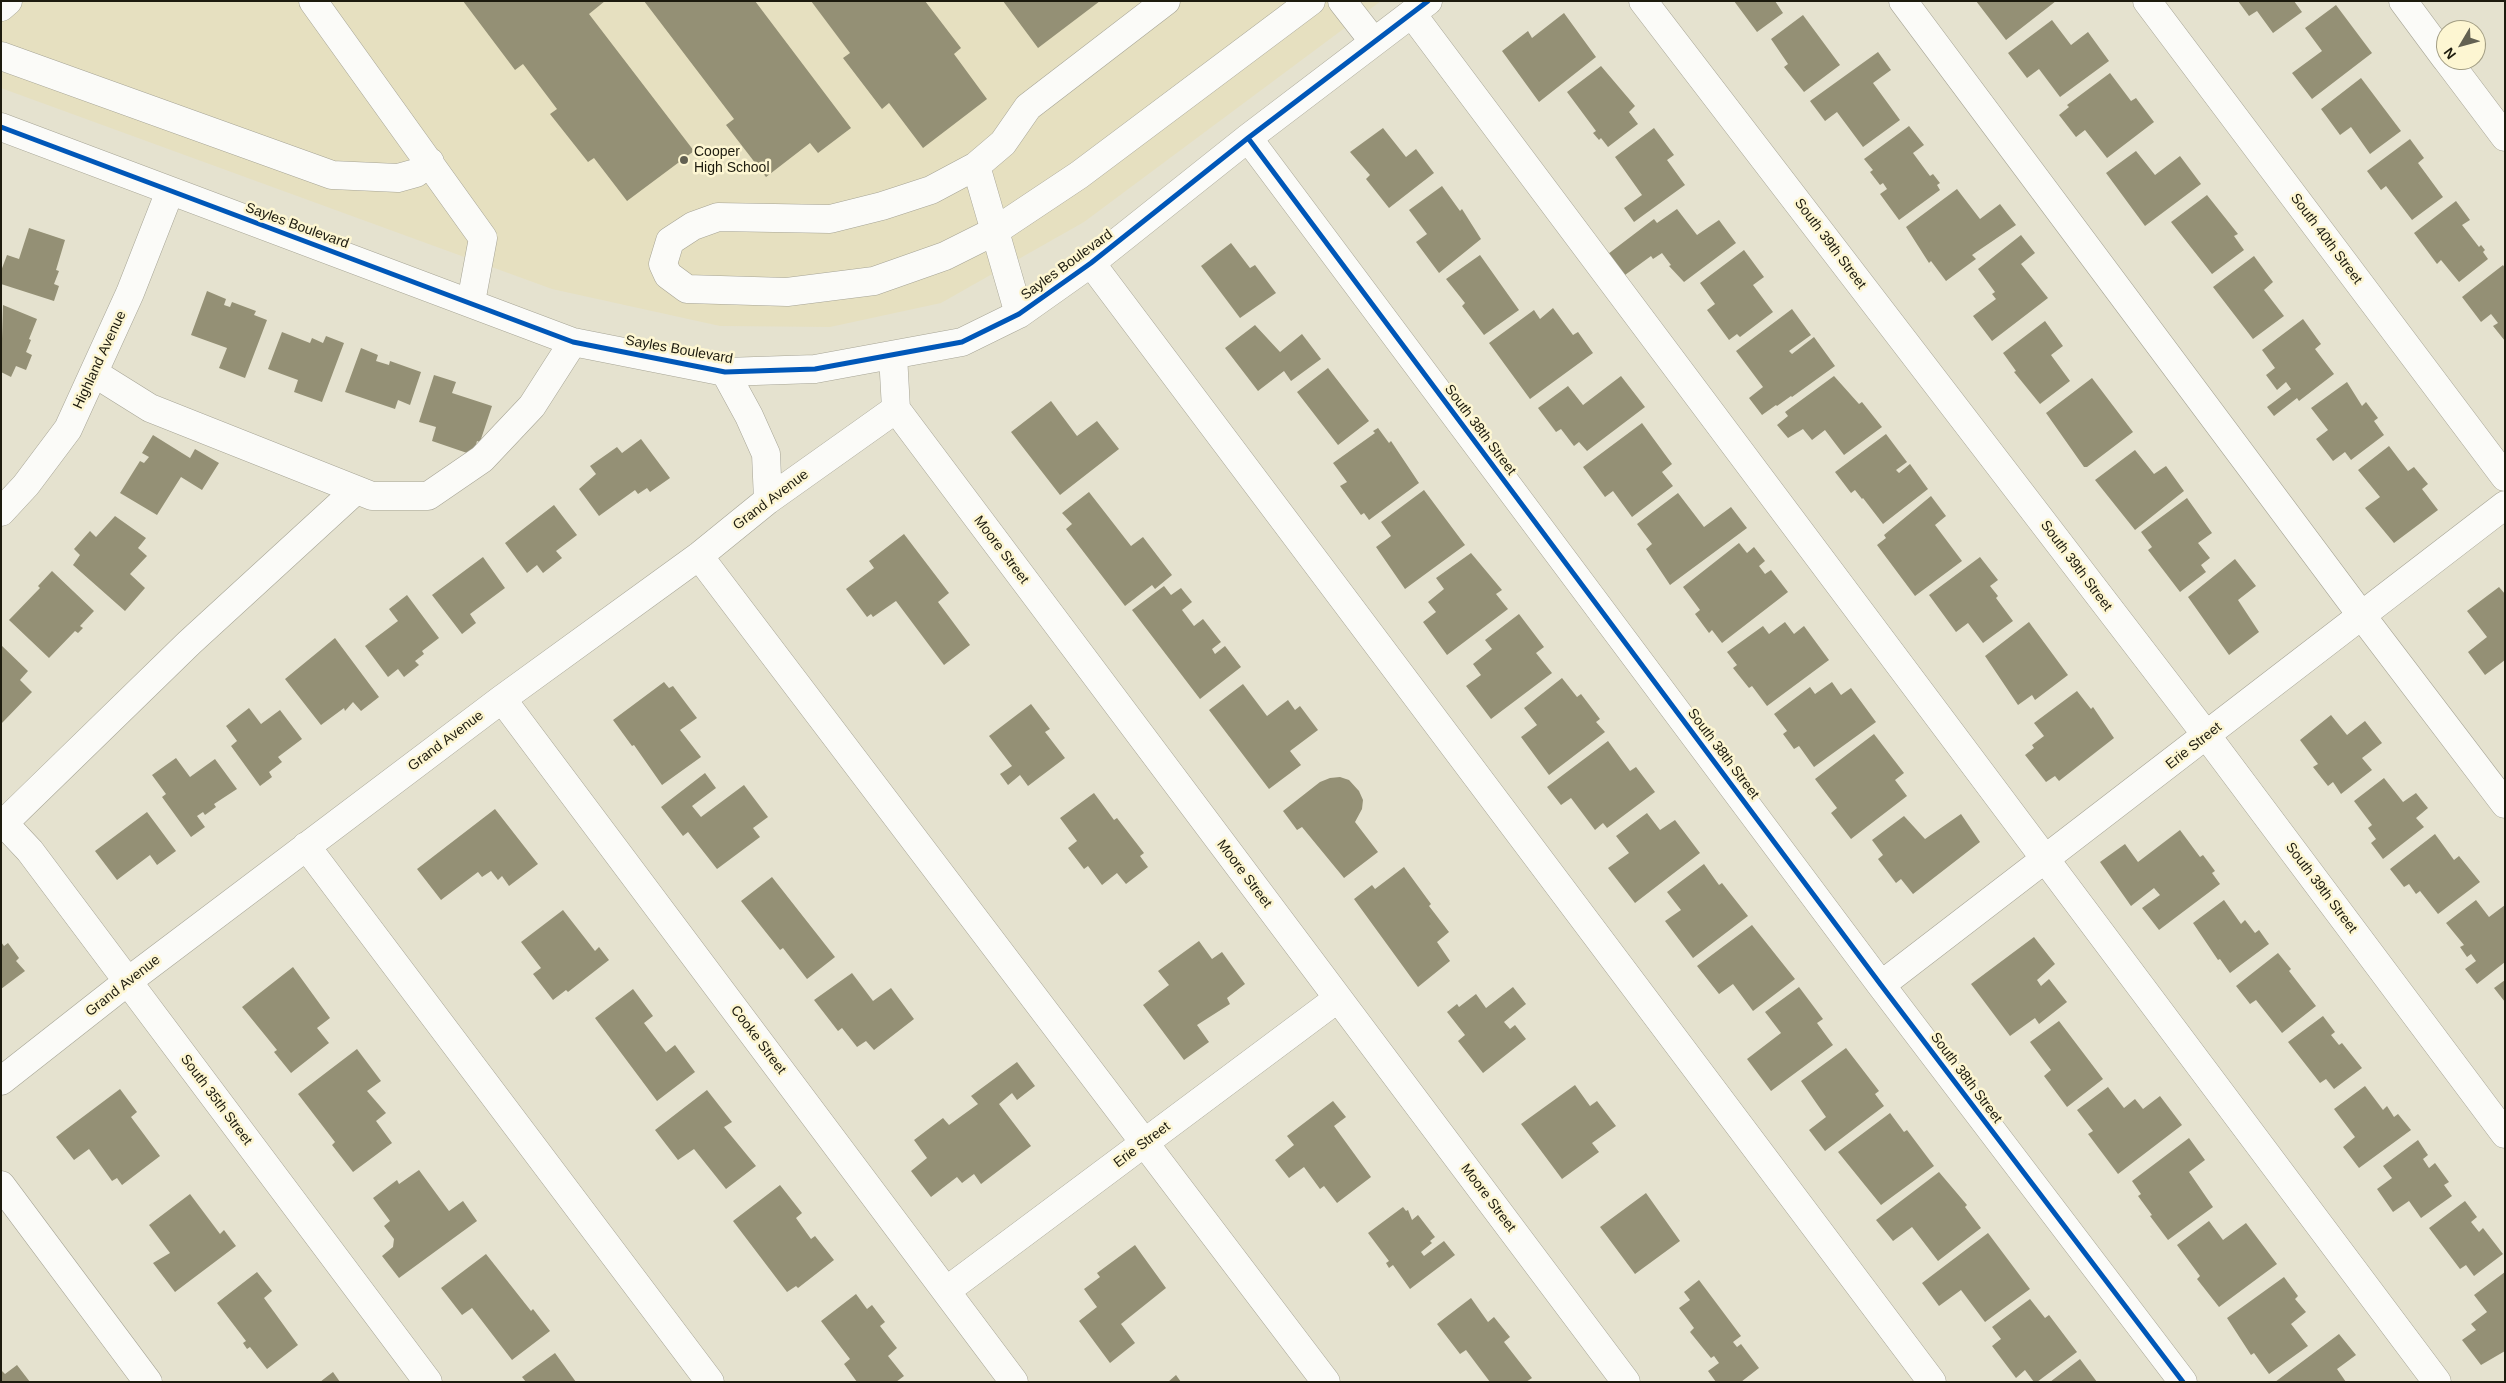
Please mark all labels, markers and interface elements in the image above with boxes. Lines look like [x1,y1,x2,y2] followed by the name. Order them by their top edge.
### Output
[2436,20,2486,70] north arrow
[2440,45,2459,62] text: N
[694,144,769,176] place label: Cooper High School
[678,154,690,166] marker: Cooper High School
[2287,190,2365,288] street label: South 40th Street
[1791,195,1869,293] street label: South 39th Street
[243,199,351,253] street label: Sayles Boulevard
[1018,226,1116,304] street label: Sayles Boulevard
[70,308,130,412] street label: Highland Avenue
[624,332,734,368] street label: Sayles Boulevard
[1441,381,1519,479] street label: South 38th Street
[730,466,812,534] street label: Grand Avenue
[970,513,1032,587] street label: Moore Street
[2037,517,2115,615] street label: South 39th Street
[1684,705,1762,803] street label: South 38th Street
[405,707,487,775] street label: Grand Avenue
[2163,719,2225,773] street label: Erie Street
[1213,837,1275,911] street label: Moore Street
[2282,839,2360,937] street label: South 39th Street
[82,952,164,1020] street label: Grand Avenue
[727,1002,789,1078] street label: Cooke Street
[1927,1029,2005,1127] street label: South 38th Street
[177,1051,255,1149] street label: South 35th Street
[1111,1118,1173,1172] street label: Erie Street
[1457,1161,1519,1235] street label: Moore Street

